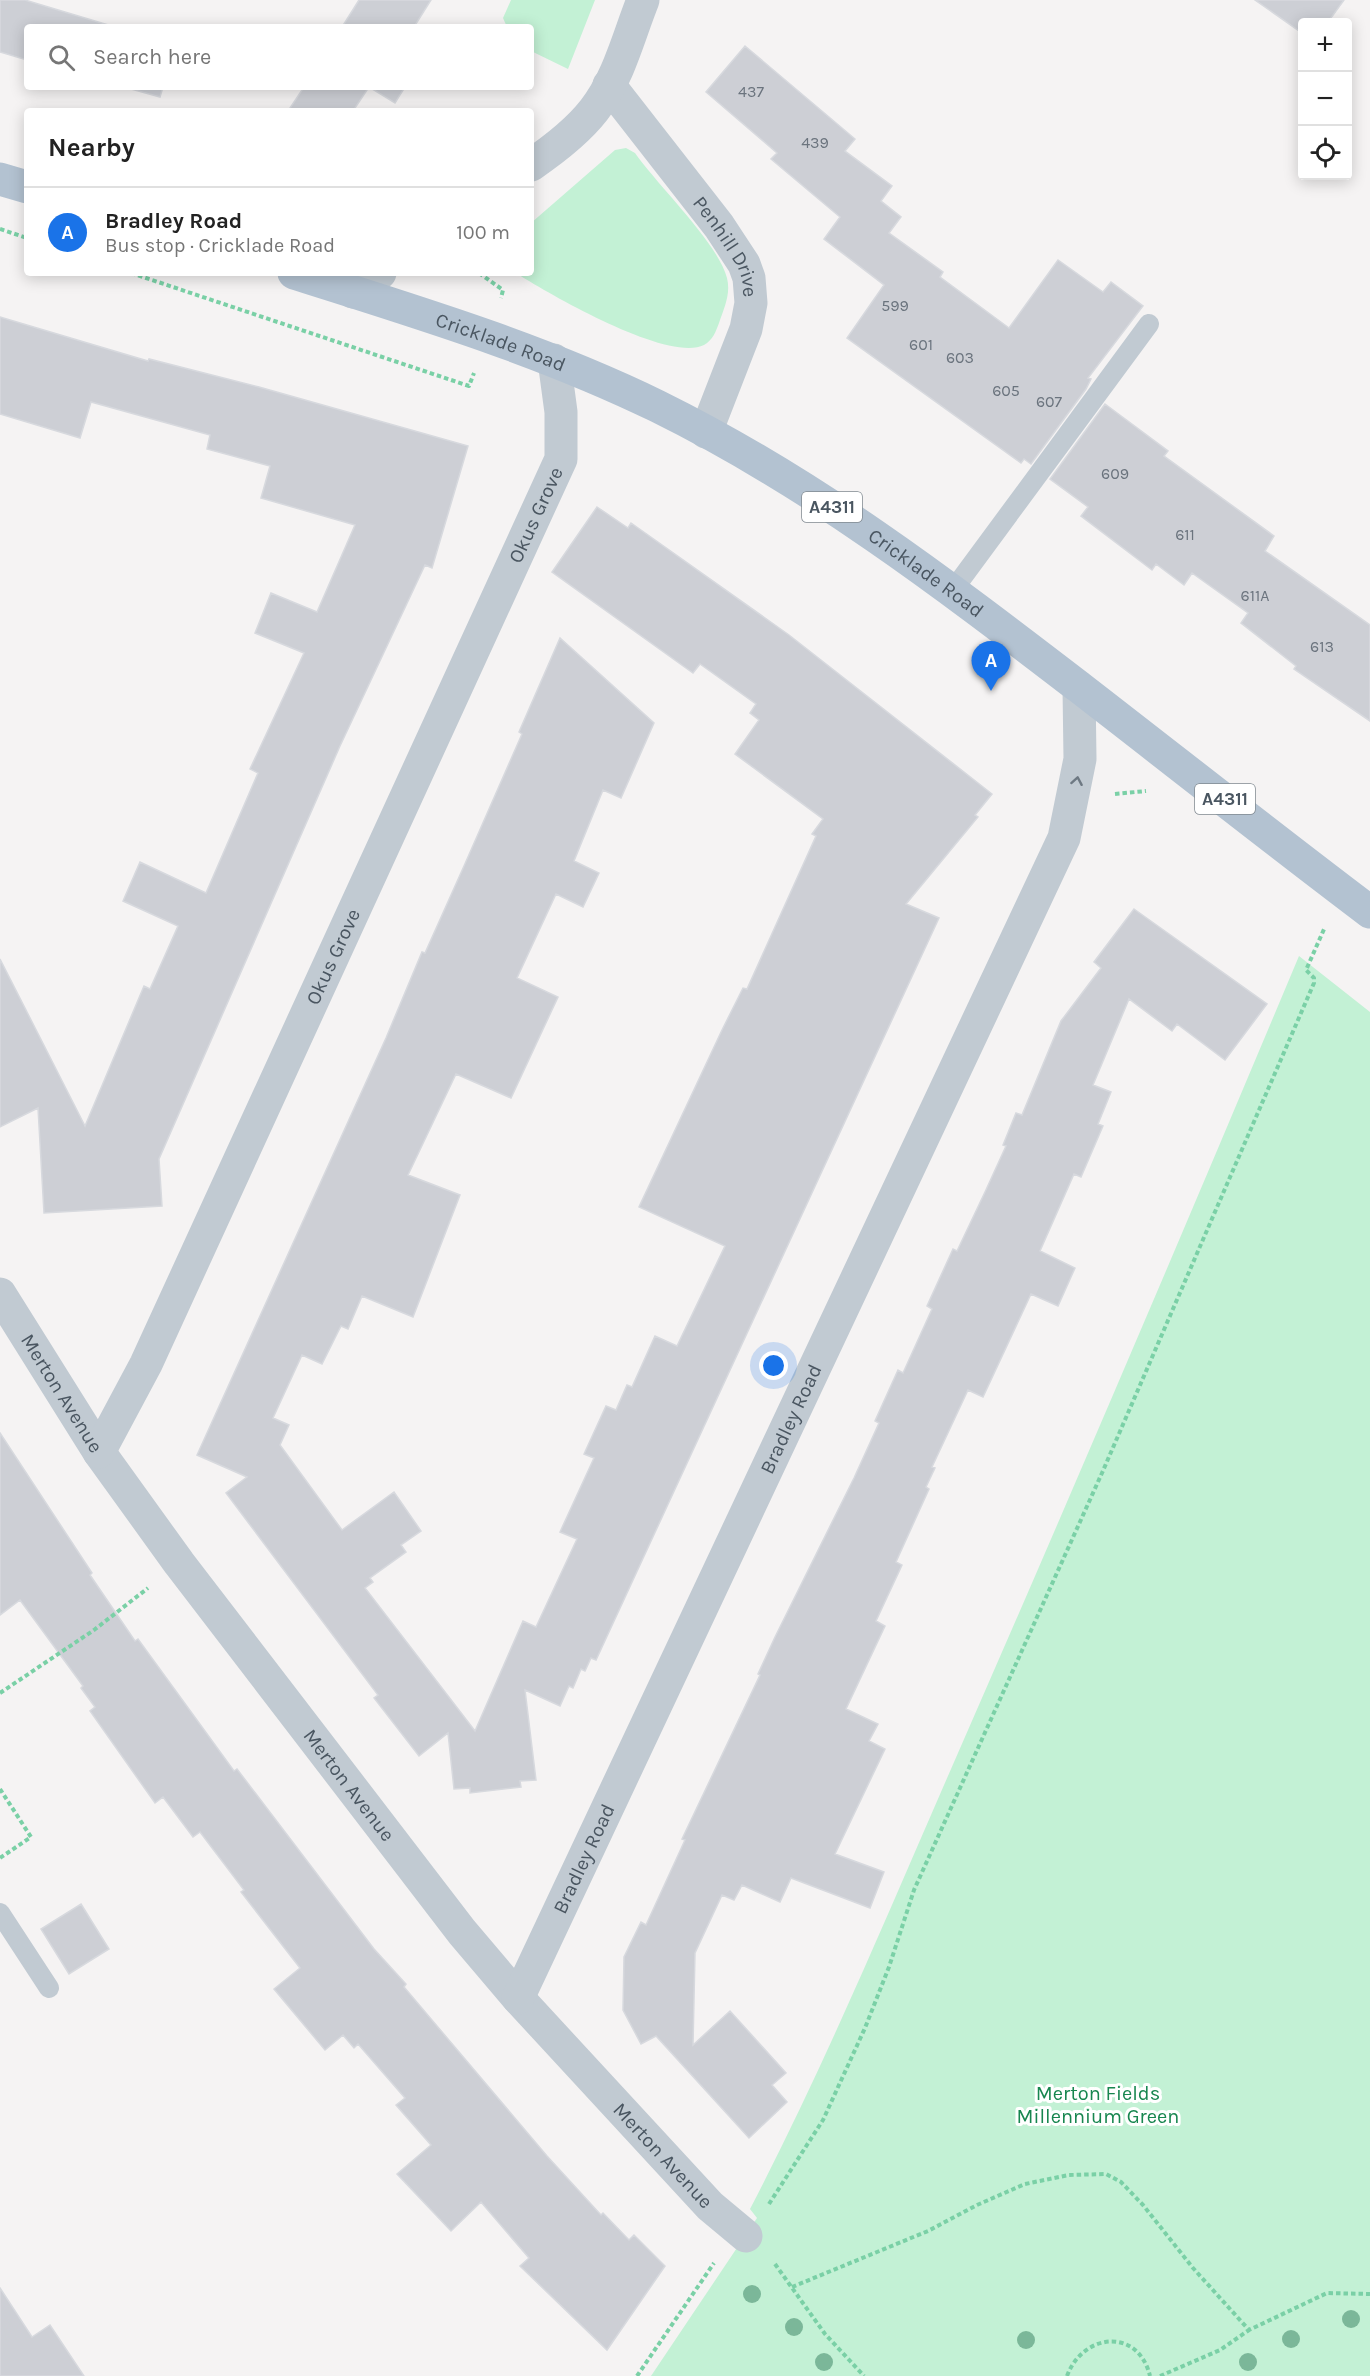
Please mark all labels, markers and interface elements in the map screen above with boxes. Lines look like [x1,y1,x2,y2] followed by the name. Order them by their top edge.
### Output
[1298,18,1352,180] map controls
[1298,18,1352,72] button: +
[24,24,534,90] search box
[45,41,78,74] icon: search
[93,44,211,70] text: Search here
[1298,72,1352,126] button: −
[738,82,764,101] house number: 437
[1298,126,1352,180] button: locate
[48,132,135,163] text: Nearby
[801,133,829,152] house number: 439
[688,191,762,298] street label: Penhill Drive
[105,208,242,234] text: Bradley Road
[61,221,74,244] text: A
[456,221,510,244] text: 100 m
[105,234,335,257] text: Bus stop · Cricklade Road
[881,296,909,315] house number: 599
[433,308,569,376] street label: Cricklade Road
[909,335,933,354] house number: 601
[946,348,974,367] house number: 603
[992,381,1020,400] house number: 605
[1036,392,1063,411] house number: 607
[503,463,567,566] street label: Okus Grove
[1101,464,1129,483] house number: 609
[802,492,862,522] road number: A4311
[864,523,988,622] street label: Cricklade Road
[1175,525,1195,544] house number: 611
[1241,586,1269,605] house number: 611A
[1310,637,1334,656] house number: 613
[972,642,1010,691] pin: A
[1070,776,1083,786] one-way arrow
[1195,784,1255,814] road number: A4311
[301,905,365,1008] street label: Okus Grove
[16,1330,108,1457] street label: Merton Avenue
[759,1351,788,1380] your location
[755,1360,826,1477] street label: Bradley Road
[299,1724,400,1846] street label: Merton Avenue
[548,1800,619,1917] street label: Bradley Road
[1017,2082,1179,2128] park label: Merton Fields Millennium Green
[609,2098,718,2213] street label: Merton Avenue

